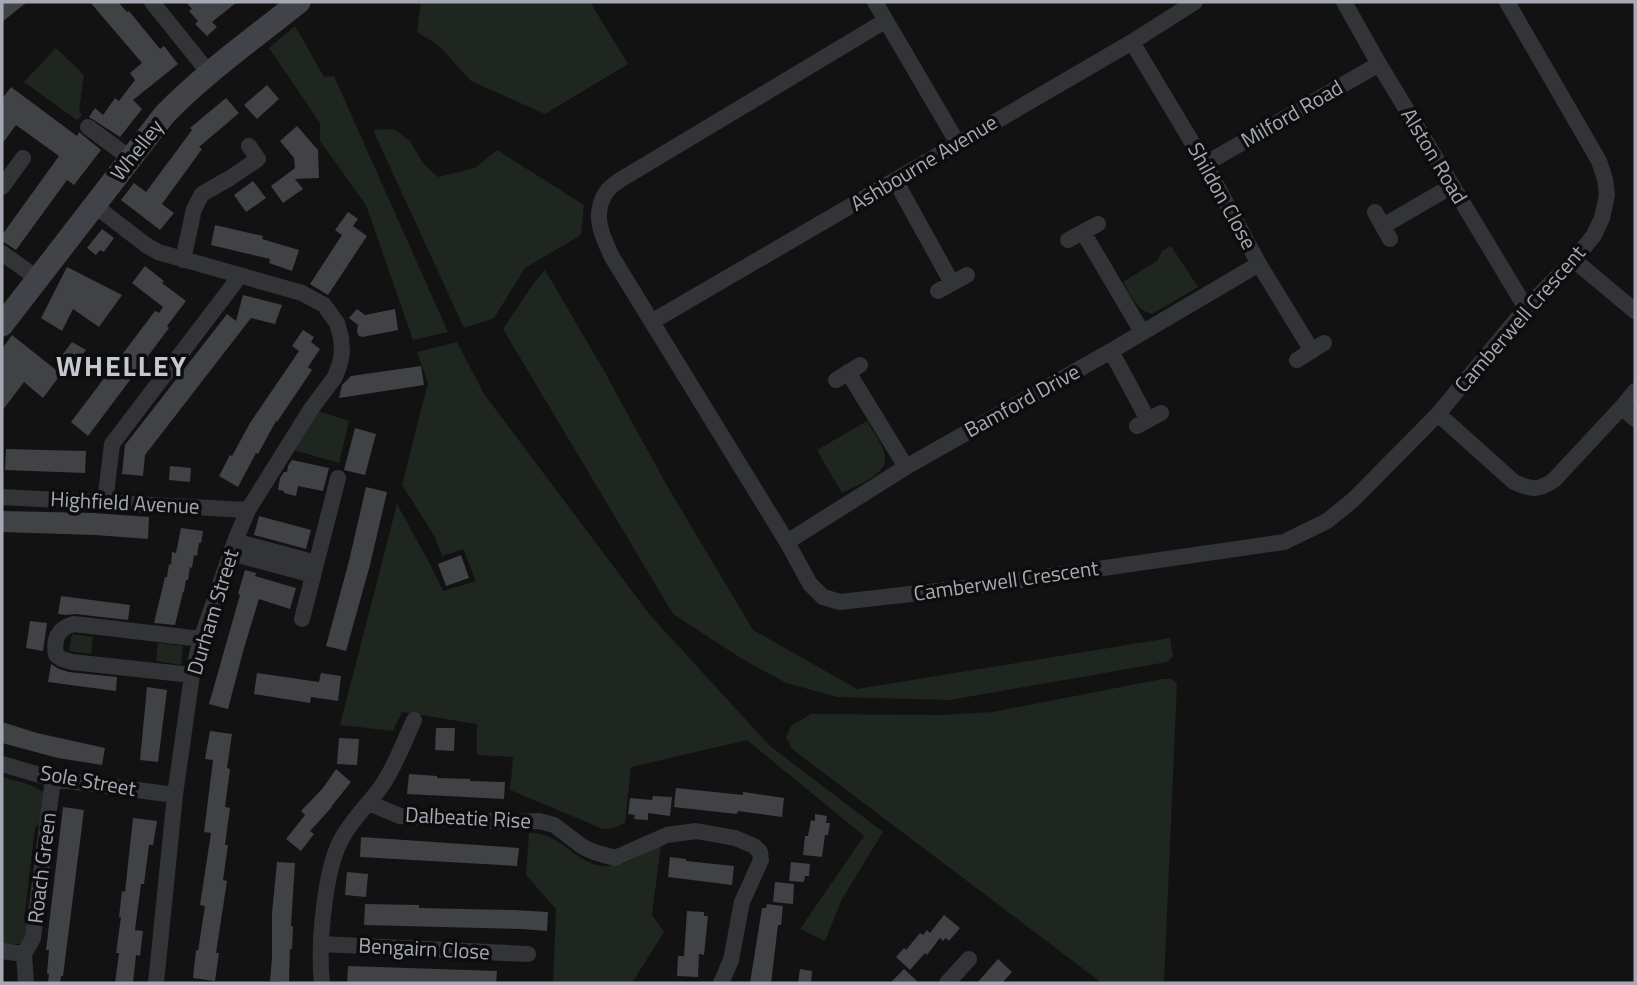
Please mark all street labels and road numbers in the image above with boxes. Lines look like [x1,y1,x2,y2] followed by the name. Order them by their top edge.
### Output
[1235,71,1348,155] street label: Milford Road
[1394,101,1476,210] street label: Alston Road
[844,106,1003,219] street label: Ashbourne Avenue
[102,112,171,187] street label: Whelley
[1180,136,1265,255] street label: Shildon Close
[1446,237,1593,399] street label: Camberwell Crescent
[958,355,1085,445] street label: Bamford Drive
[50,482,200,522] street label: Highfield Avenue
[178,544,247,679] street label: Durham Street
[911,551,1101,609] street label: Camberwell Crescent
[38,756,139,804] street label: Sole Street
[404,798,532,836] street label: Dalbeatie Rise
[18,810,64,925] street label: Roach Green
[357,929,491,967] street label: Bengairn Close

